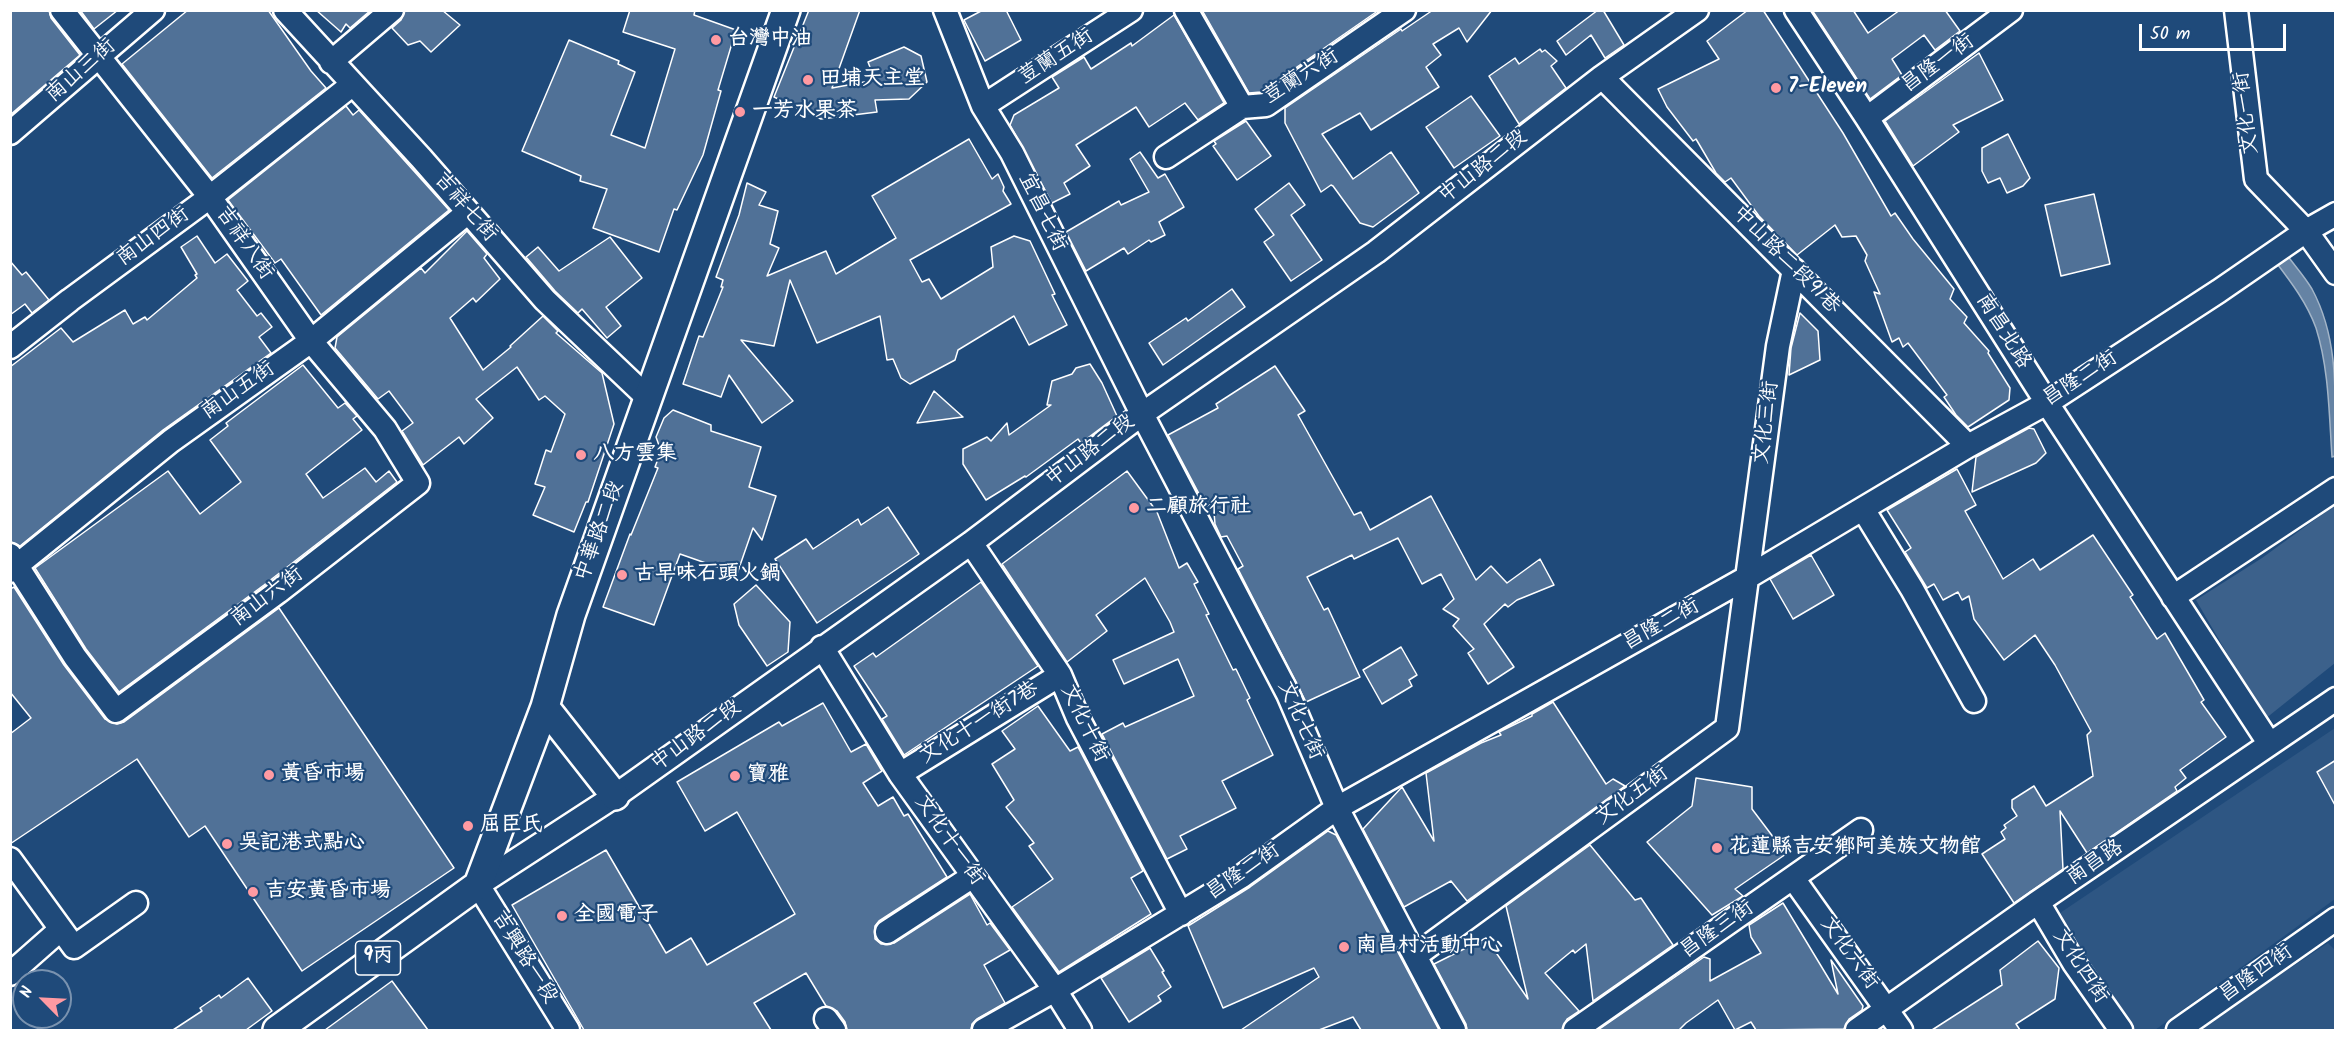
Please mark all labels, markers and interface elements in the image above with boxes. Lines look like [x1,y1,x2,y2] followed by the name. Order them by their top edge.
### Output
[2142,12,2289,50] scale bar
[2150,20,2190,49] text: 50 m
[1015,25,1099,91] street label: 荳蘭五街
[728,27,812,53] place label: 台灣中油
[1898,30,1980,100] street label: 昌隆一街
[709,33,723,47] marker: 台灣中油
[42,35,122,109] street label: 南山三街
[1260,45,1344,111] street label: 荳蘭六街
[820,67,925,93] place label: 田埔天主堂
[2230,70,2266,156] street label: 文化一街
[801,73,815,87] marker: 田埔天主堂
[1788,75,1867,101] place label: 7-Eleven
[1769,81,1783,95] marker: 7-Eleven
[752,99,857,125] place label: 一芳水果茶
[733,105,747,119] marker: 一芳水果茶
[1435,126,1533,210] street label: 中山路二段
[427,168,501,248] street label: 吉祥七街
[1011,170,1071,256] street label: 宜昌七街
[209,202,277,286] street label: 吉祥八街
[1726,202,1844,320] street label: 中山路二段91巷
[113,203,195,273] street label: 南山四街
[1969,290,2035,374] street label: 南昌北路
[2039,347,2123,413] street label: 昌隆二街
[197,358,281,426] street label: 南山五街
[1750,380,1786,466] street label: 文化三街
[1041,410,1141,494] street label: 中山路二段
[593,442,677,468] place label: 八方雲集
[574,448,588,462] marker: 八方雲集
[571,478,631,586] street label: 中華路二段
[1146,495,1251,521] place label: 二顧旅行社
[1127,501,1141,515] marker: 二顧旅行社
[634,562,781,588] place label: 古早味石頭火鍋
[227,563,309,633] street label: 南山六街
[615,568,629,582] marker: 古早味石頭火鍋
[1619,595,1705,657] street label: 昌隆二街
[916,677,1044,771] street label: 文化十一街7巷
[1270,678,1328,764] street label: 文化七街
[1053,681,1113,767] street label: 文化十街
[647,696,747,778] street label: 中山路二段
[281,762,365,788] place label: 黃昏市場
[1592,762,1674,832] street label: 文化五街
[747,763,789,789] place label: 寶雅
[262,768,276,782] marker: 黃昏市場
[728,769,742,783] marker: 寶雅
[908,791,988,891] street label: 文化十一街
[480,813,543,839] place label: 屈臣氏
[461,819,475,833] marker: 屈臣氏
[239,831,365,857] place label: 吳記港式點心
[1729,835,1981,861] place label: 花蓮縣吉安鄉阿美族文物館
[2063,836,2129,892] street label: 南昌路
[220,837,234,851] marker: 吳記港式點心
[1202,839,1286,907] street label: 昌隆二街
[1710,841,1724,855] marker: 花蓮縣吉安鄉阿美族文物館
[265,879,391,905] place label: 吉安黃昏市場
[246,885,260,899] marker: 吉安黃昏市場
[1676,897,1760,965] street label: 昌隆三街
[574,903,658,929] place label: 全國電子
[484,907,562,1009] street label: 吉興路一段
[555,909,569,923] marker: 全國電子
[1813,913,1883,995] street label: 文化六街
[2046,925,2112,1009] street label: 文化四街
[1356,934,1503,960] place label: 南昌村活動中心
[1337,940,1351,954] marker: 南昌村活動中心
[356,941,400,975] road number: 9丙
[2215,941,2299,1009] street label: 昌隆四街
[12,969,72,1029] north arrow
[13,983,40,1002] text: N

